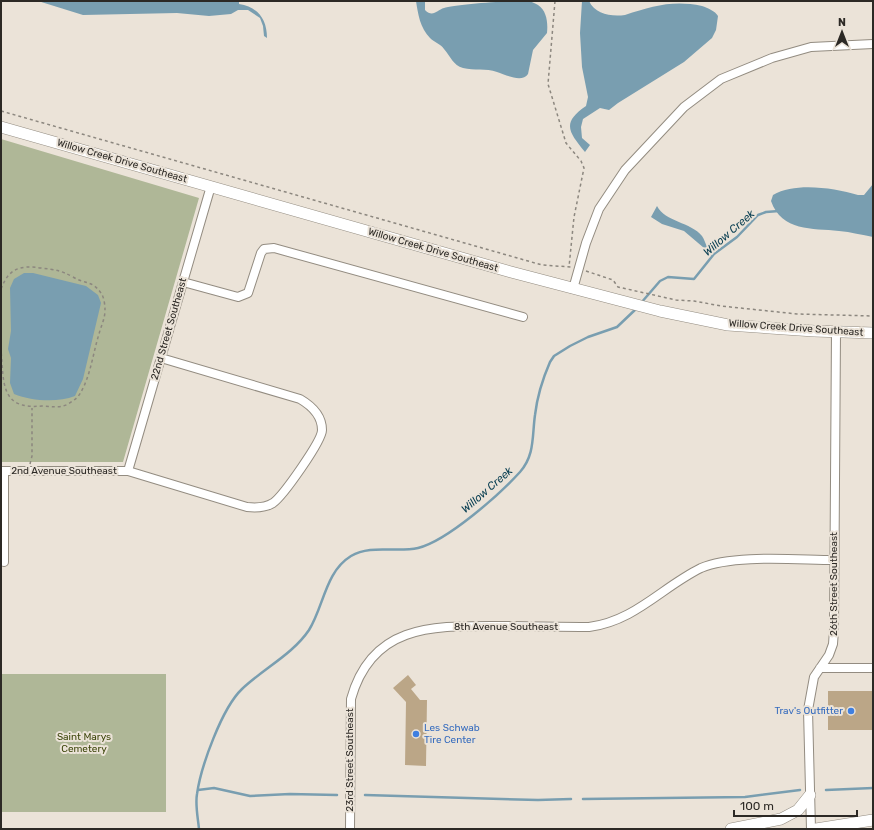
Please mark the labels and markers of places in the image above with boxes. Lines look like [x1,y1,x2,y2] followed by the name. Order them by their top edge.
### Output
[774,705,843,717] place label: Trav's Outfitter
[846,706,856,716] marker: Trav's Outfitter
[424,722,480,746] place label: Les Schwab Tire Center
[411,729,421,739] marker: Les Schwab Tire Center

